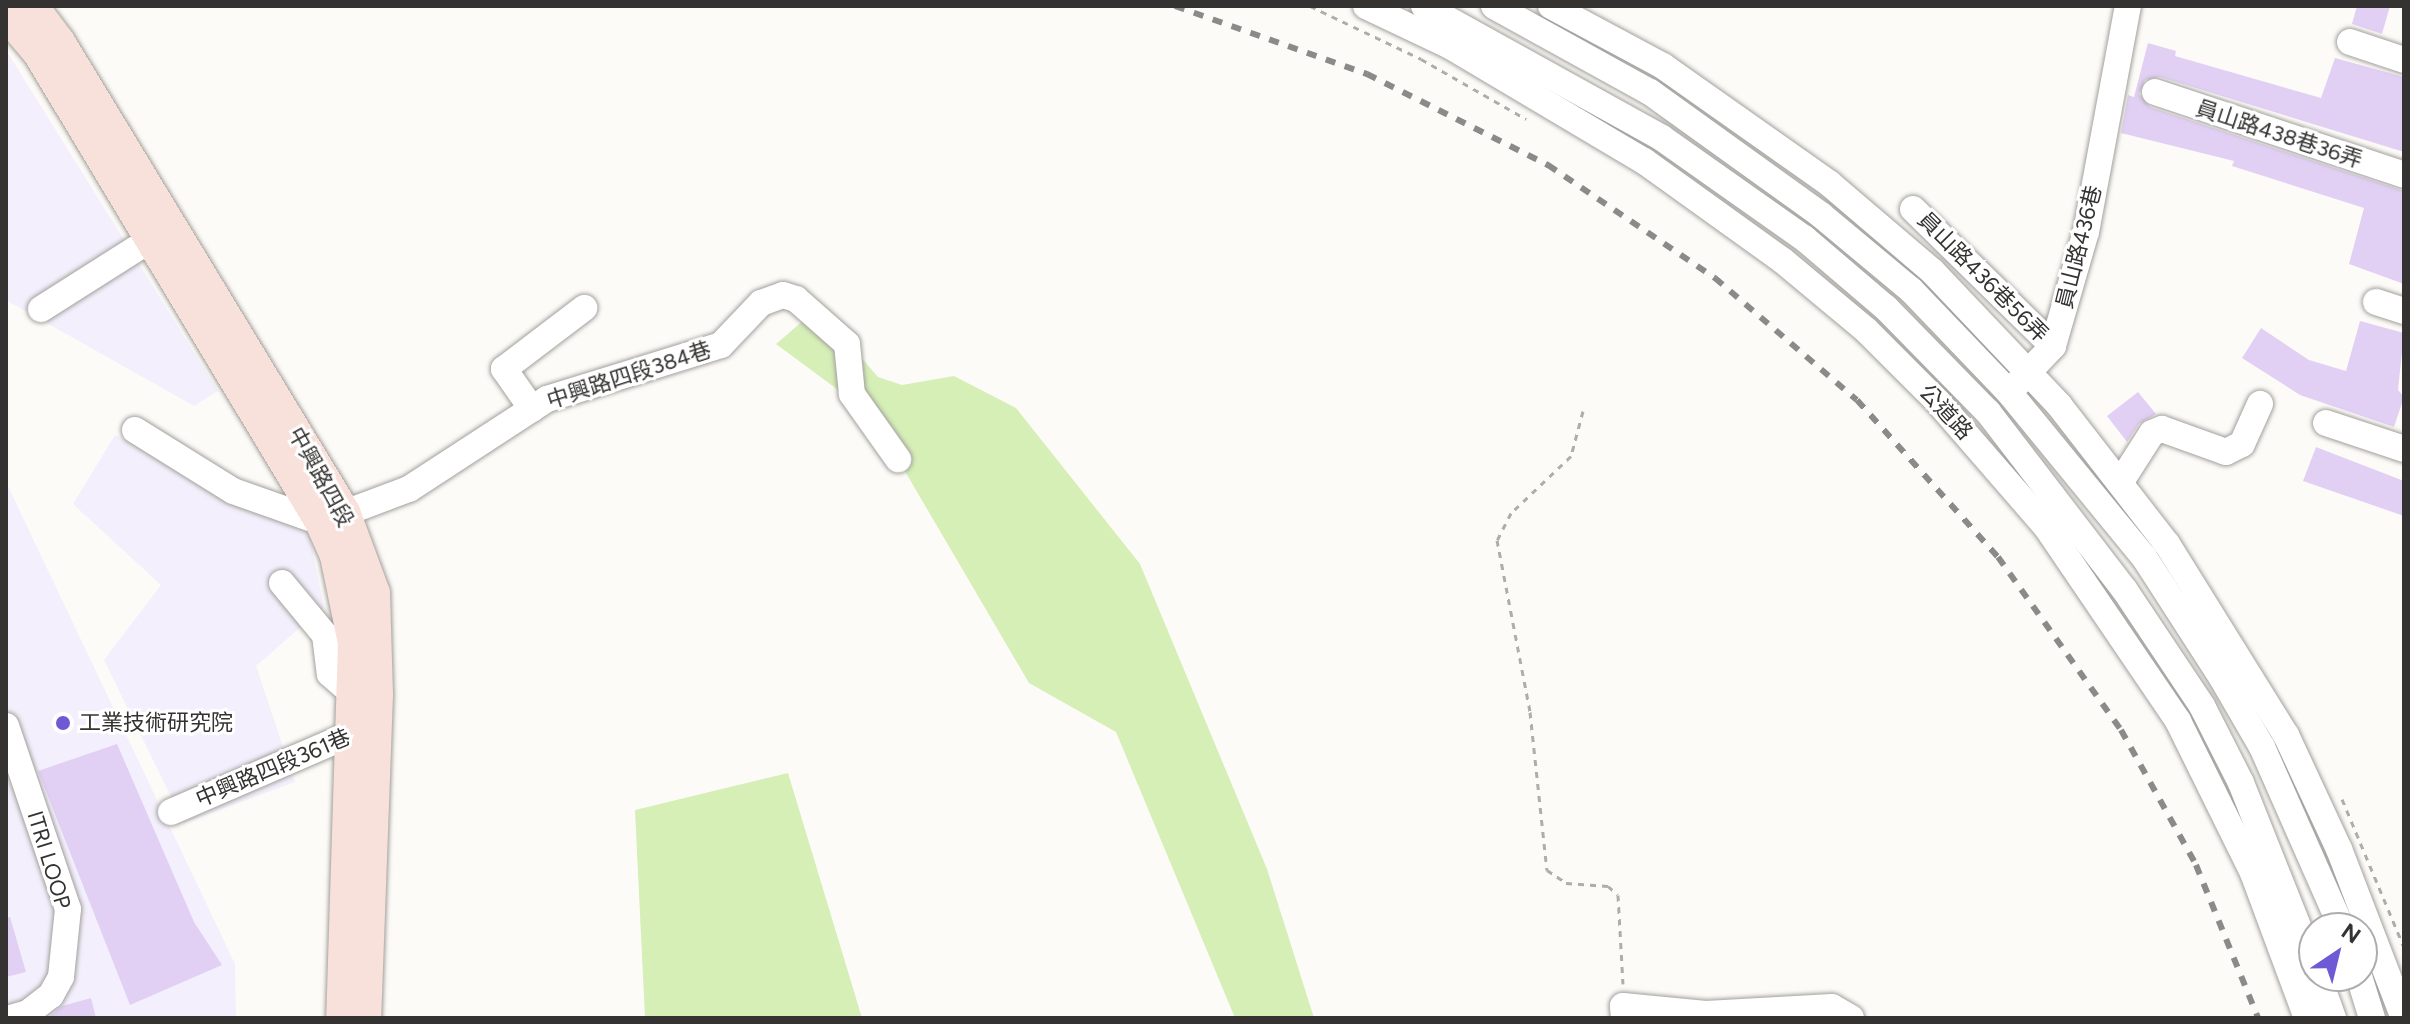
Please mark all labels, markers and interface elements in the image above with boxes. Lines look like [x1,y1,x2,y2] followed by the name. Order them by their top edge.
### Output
[2192,95,2366,173] street label: 員山路438巷36弄
[2051,183,2107,311] street label: 員山路436巷
[1912,206,2054,348] street label: 員山路436巷56弄
[544,336,714,414] street label: 中興路四段384巷
[1914,379,1978,445] street label: 公道路
[283,422,359,532] street label: 中興路四段
[79,710,233,736] place label: 工業技術研究院
[54,714,72,732] marker: 工業技術研究院
[192,724,354,812] street label: 中興路四段361巷
[22,808,76,912] street label: ITRI LOOP
[2298,912,2378,992] north arrow
[2336,918,2366,950] text: N

